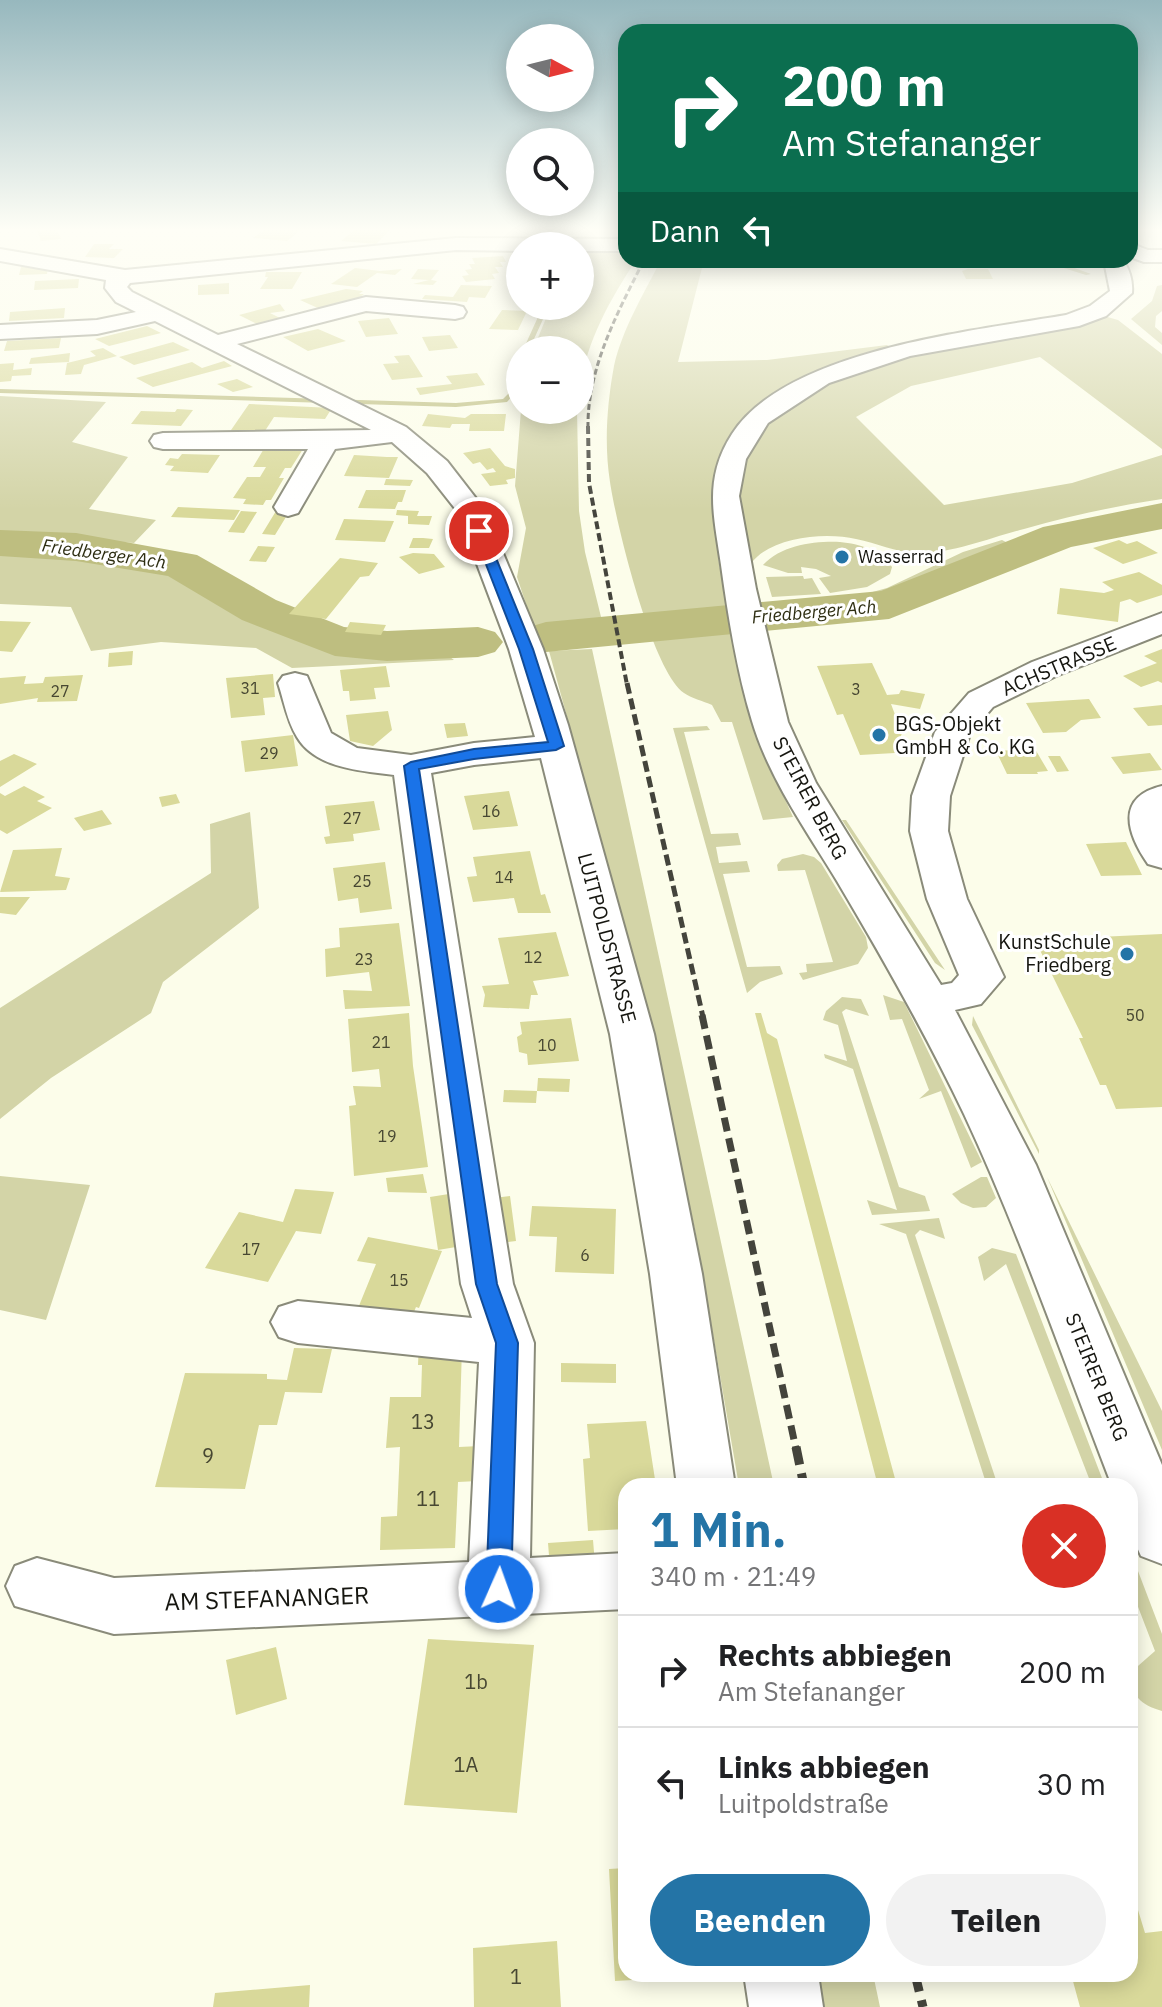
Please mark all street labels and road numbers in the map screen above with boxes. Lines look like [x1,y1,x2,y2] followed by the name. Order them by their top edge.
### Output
[997,629,1120,702] street label: ACHSTRASSE
[767,732,854,864] street label: STEIRER BERG
[572,850,643,1026] street label: LUITPOLDSTRASSE
[1060,1309,1135,1445] street label: STEIRER BERG
[164,1578,370,1618] street label: AM STEFANANGER

